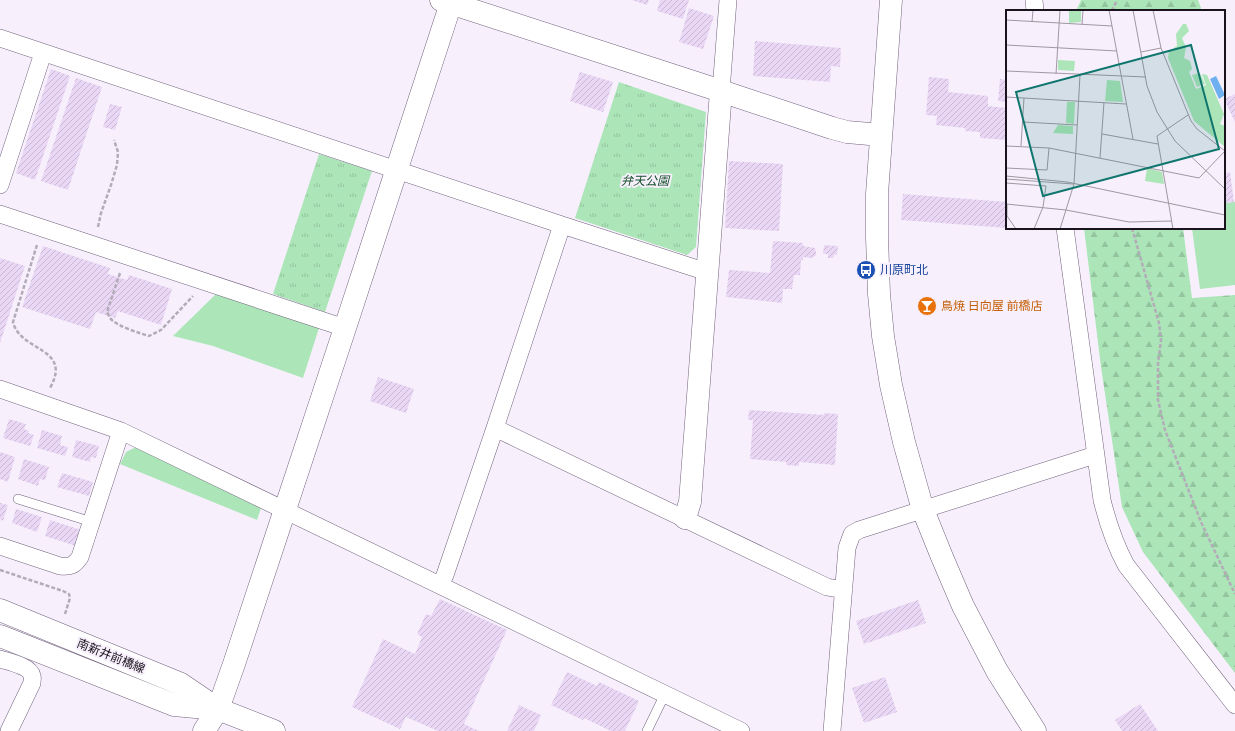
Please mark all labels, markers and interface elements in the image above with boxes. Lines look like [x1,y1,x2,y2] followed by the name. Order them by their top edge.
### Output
[1006,10,1225,229] inset map
[621,173,671,189] park label: 弁天公園
[855,259,877,281] bus stop icon: 川原町北
[880,262,928,278] place label: 川原町北
[916,295,938,317] bar icon: 鳥焼 日向屋 前橋店
[941,298,1043,314] place label: 鳥焼 日向屋 前橋店
[75,635,147,677] street label: 南新井前橋線

